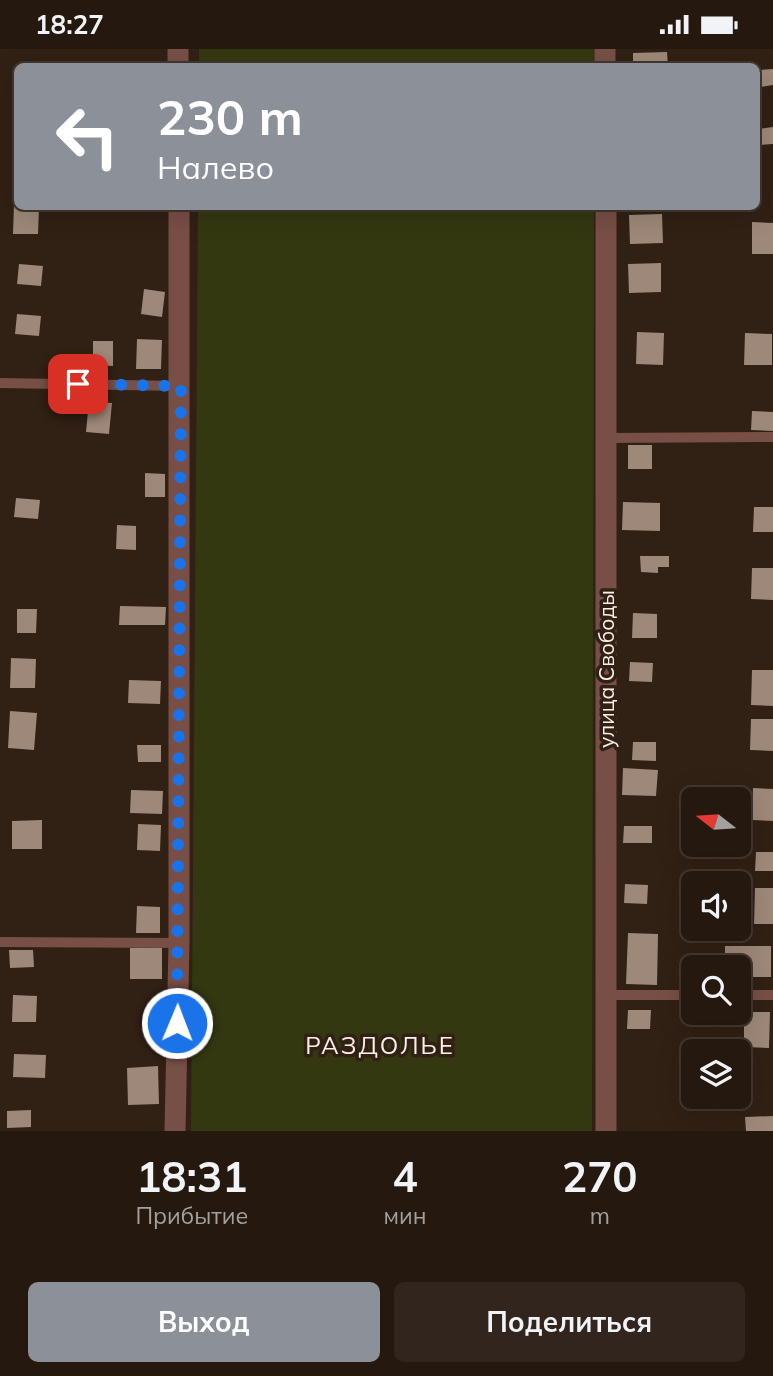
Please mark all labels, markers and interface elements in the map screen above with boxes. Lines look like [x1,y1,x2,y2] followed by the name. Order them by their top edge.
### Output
[35,8,104,41] text: 18:27
[157,86,303,147] text: 230 m
[42,91,133,182] icon: left
[157,147,274,187] text: Налево
[48,354,108,414] pin
[59,365,97,403] icon: arrive
[593,590,619,748] street label: улица Свободы
[681,787,751,857] north arrow
[681,787,751,1109] map controls
[681,871,751,941] button: sound
[681,955,751,1025] button: search
[140,986,214,1060] position arrow
[305,1030,455,1060] district label: РАЗДОЛЬЕ
[681,1039,751,1109] button: layers
[136,1150,247,1203] text: 18:31
[392,1150,418,1203] text: 4
[562,1150,638,1203] text: 270
[135,1201,248,1230] text: Прибытие
[384,1201,427,1230] text: мин
[590,1201,610,1230] text: m
[28,1282,380,1362] button: Выход
[394,1282,745,1362] button: Поделиться

